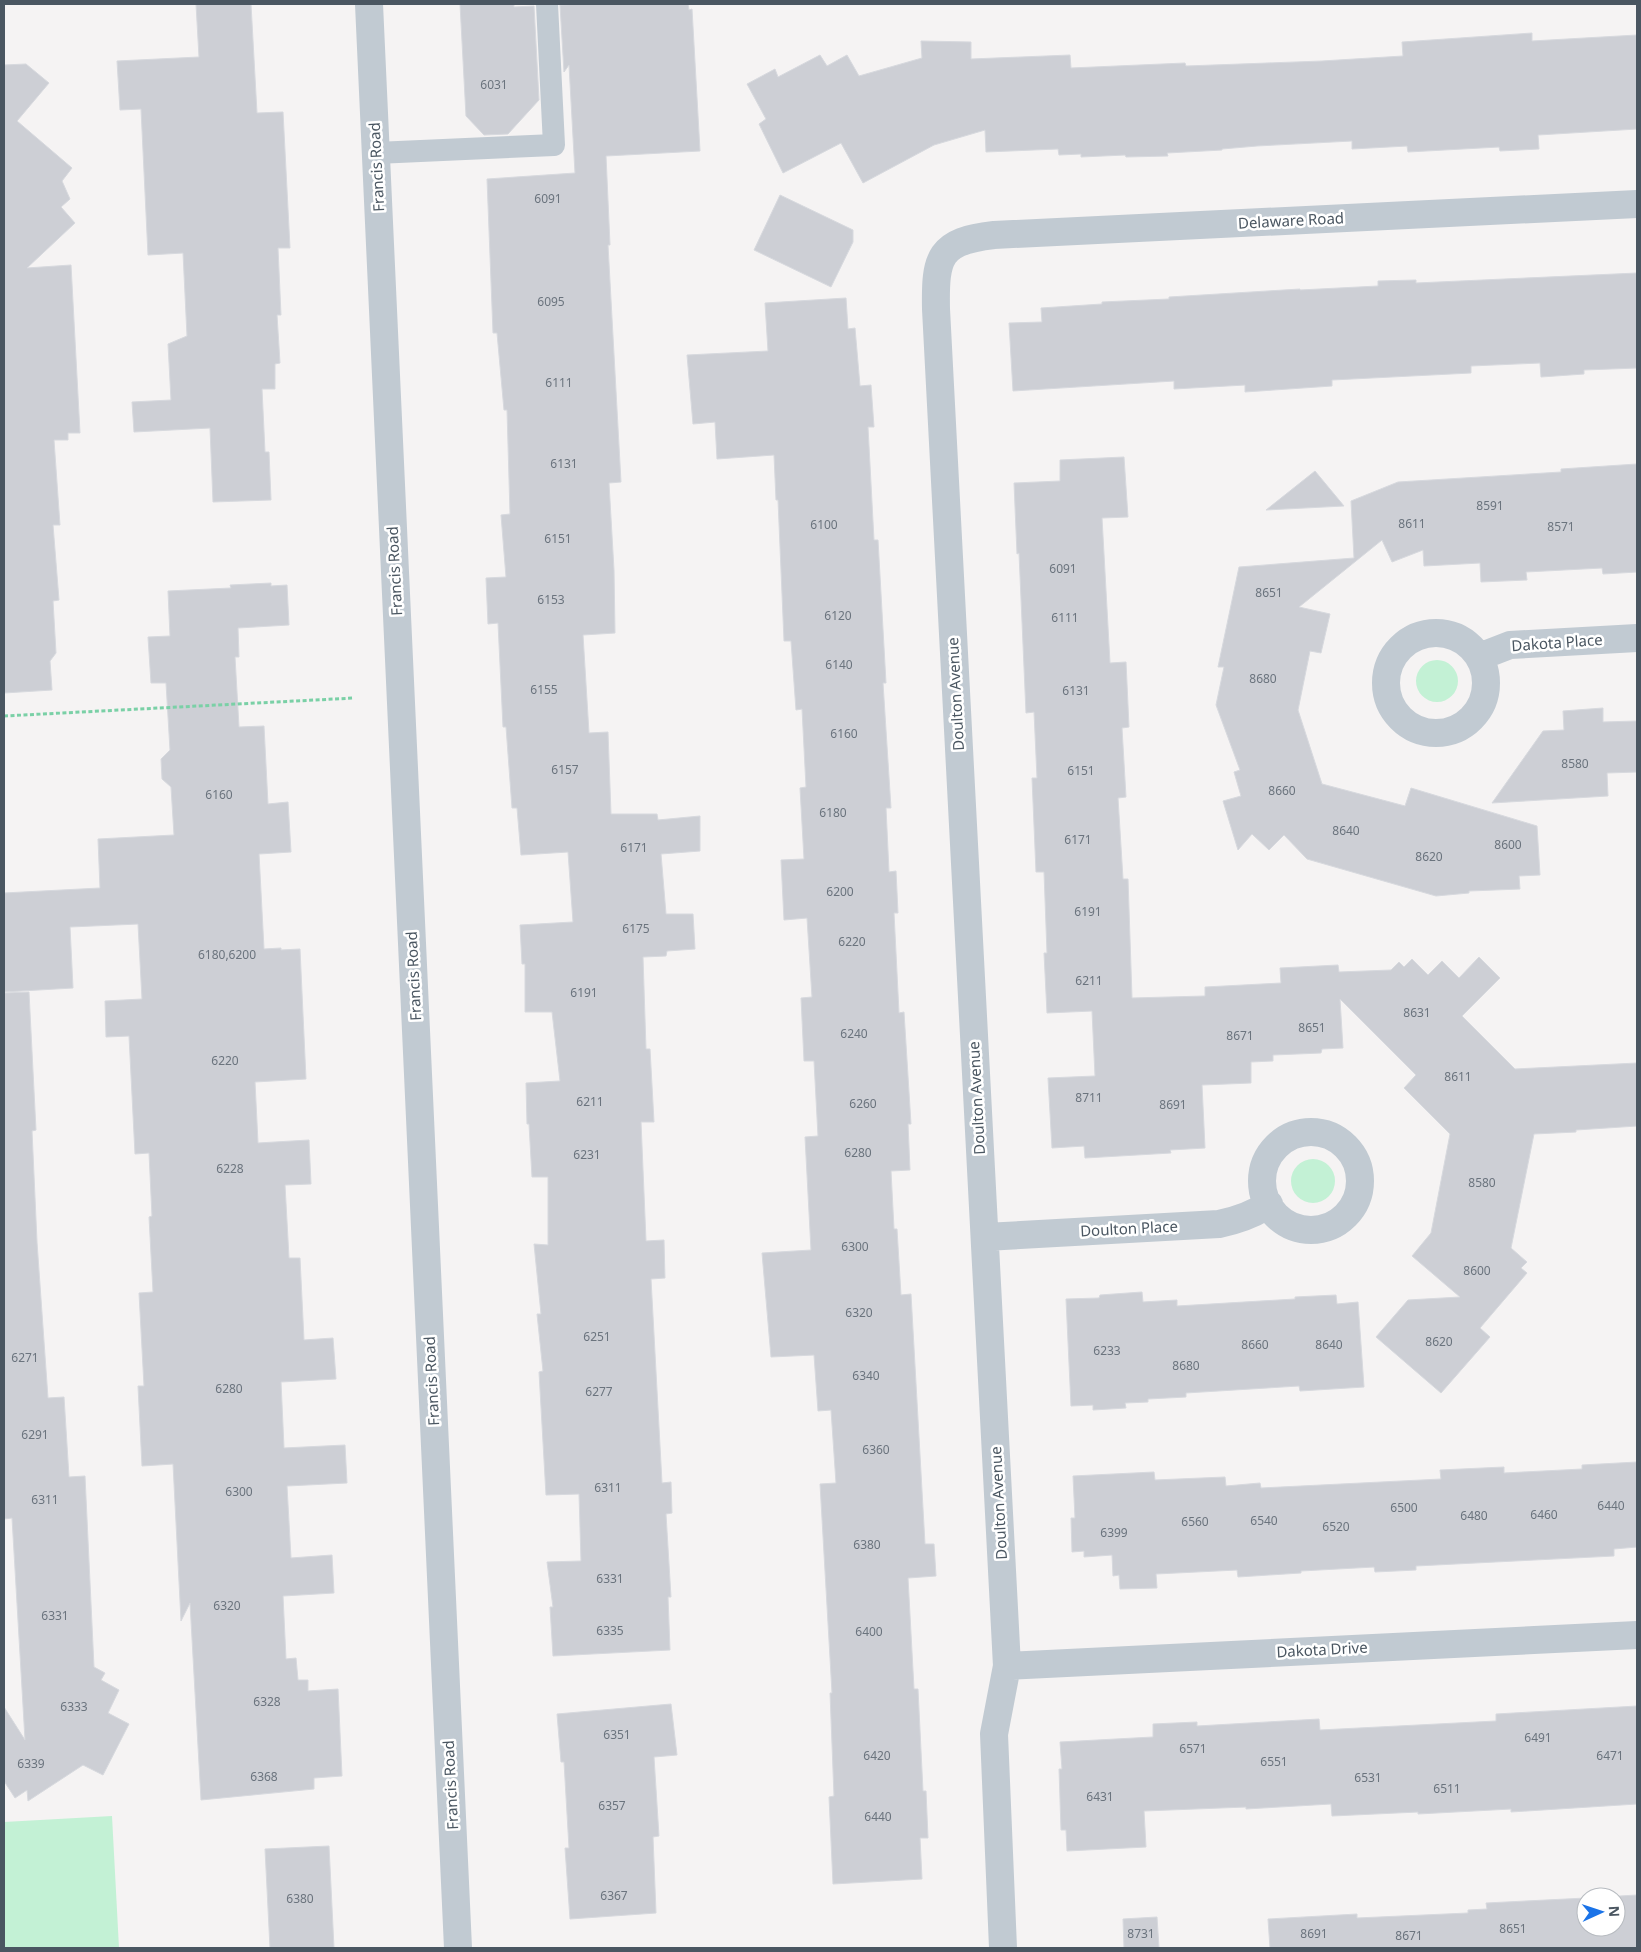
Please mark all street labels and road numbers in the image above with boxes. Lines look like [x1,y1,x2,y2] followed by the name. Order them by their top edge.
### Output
[364,122,388,212] street label: Francis Road
[1237,207,1344,233] street label: Delaware Road
[382,526,406,616] street label: Francis Road
[1511,629,1603,655] street label: Dakota Place
[942,637,968,751] street label: Doulton Avenue
[401,931,425,1021] street label: Francis Road
[963,1041,989,1155] street label: Doulton Avenue
[1080,1215,1178,1241] street label: Doulton Place
[419,1336,443,1426] street label: Francis Road
[985,1446,1011,1560] street label: Doulton Avenue
[1276,1637,1368,1661] street label: Dakota Drive
[438,1740,462,1830] street label: Francis Road

